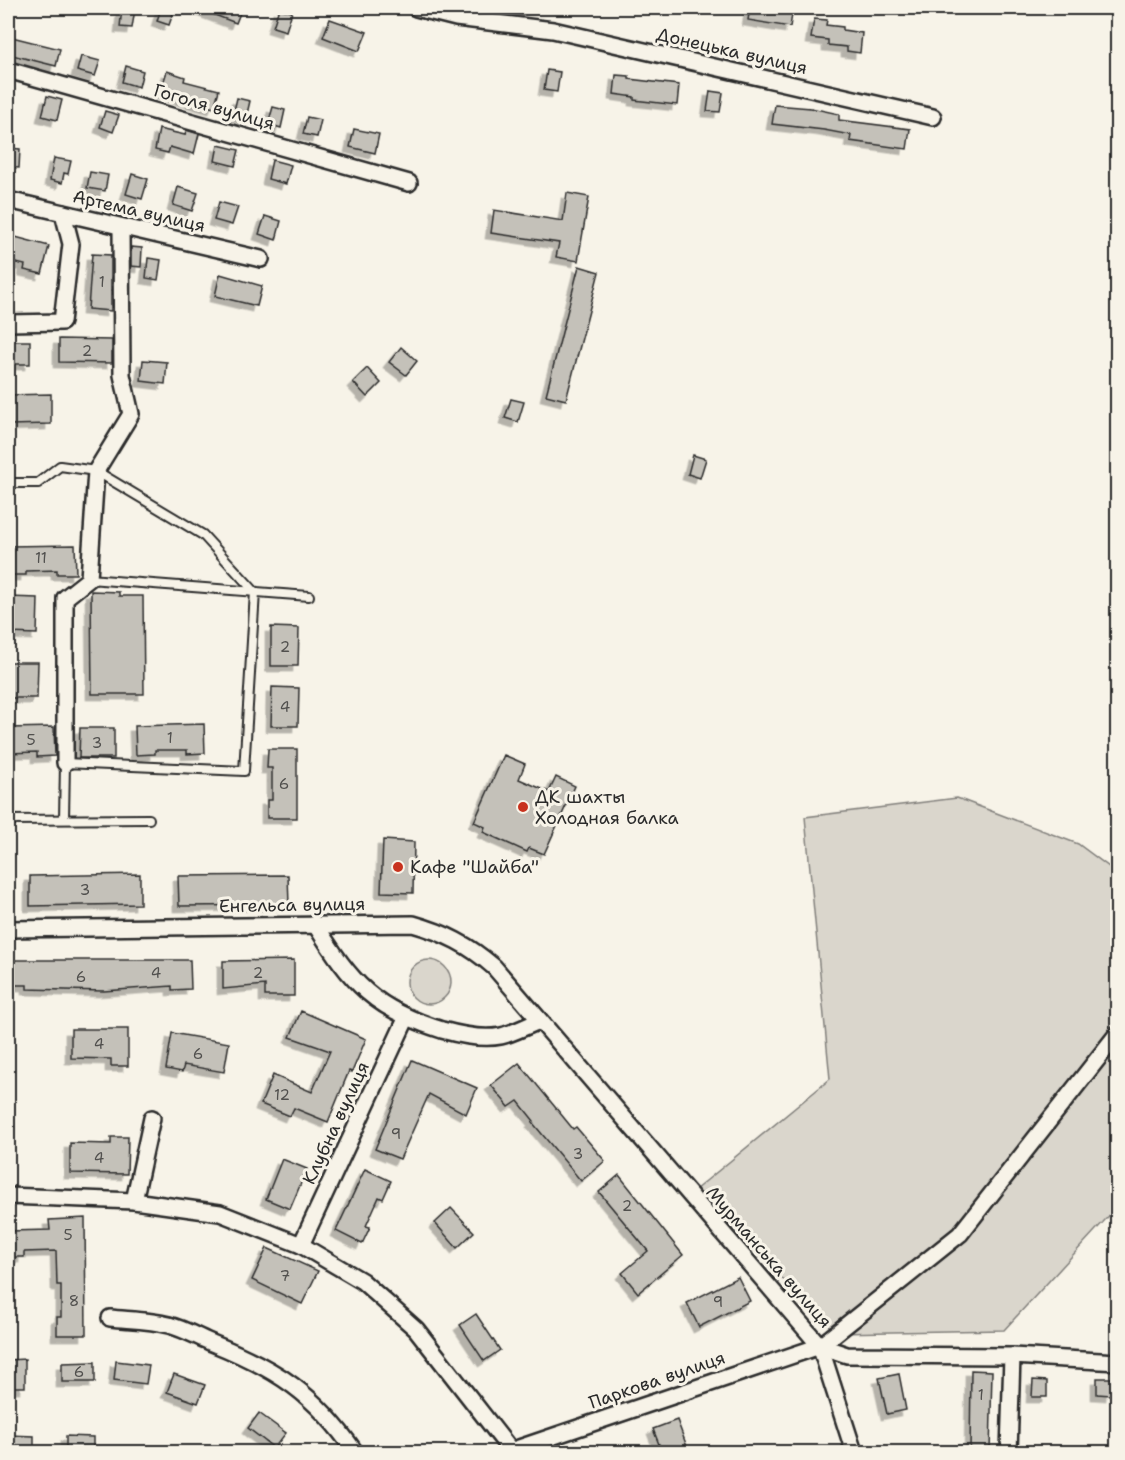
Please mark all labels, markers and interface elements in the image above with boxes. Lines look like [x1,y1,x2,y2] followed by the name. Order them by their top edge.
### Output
[654,22,810,80] street label: Донецька вулиця
[151,78,277,136] street label: Гоголя вулиця
[70,184,208,238] street label: Артема вулиця
[99,272,105,292] house number: 1
[82,341,92,361] house number: 2
[35,548,47,568] house number: 11
[280,637,290,657] house number: 2
[280,697,290,717] house number: 4
[167,728,173,748] house number: 1
[26,730,36,750] house number: 5
[92,733,102,753] house number: 3
[279,774,289,794] house number: 6
[535,785,679,830] place label: ДК шахты Холодная балка
[516,800,530,814] marker: ДК шахты Холодная балка
[410,855,539,879] place label: Кафе "Шайба"
[391,860,405,874] marker: Кафе "Шайба"
[80,880,90,900] house number: 3
[219,892,365,918] street label: Енгельса вулиця
[151,963,161,983] house number: 4
[253,963,263,983] house number: 2
[76,967,86,987] house number: 6
[94,1034,104,1054] house number: 4
[193,1044,203,1064] house number: 6
[297,1058,375,1188] street label: Клубна вулиця
[274,1085,290,1105] house number: 12
[391,1124,401,1144] house number: 9
[573,1144,583,1164] house number: 3
[94,1148,104,1168] house number: 4
[701,1181,837,1333] street label: Мурманська вулиця
[622,1196,632,1216] house number: 2
[63,1225,73,1245] house number: 5
[280,1266,290,1286] house number: 7
[69,1291,79,1311] house number: 8
[713,1292,723,1312] house number: 9
[586,1345,728,1415] street label: Паркова вулиця
[74,1362,84,1382] house number: 6
[978,1385,984,1405] house number: 1

